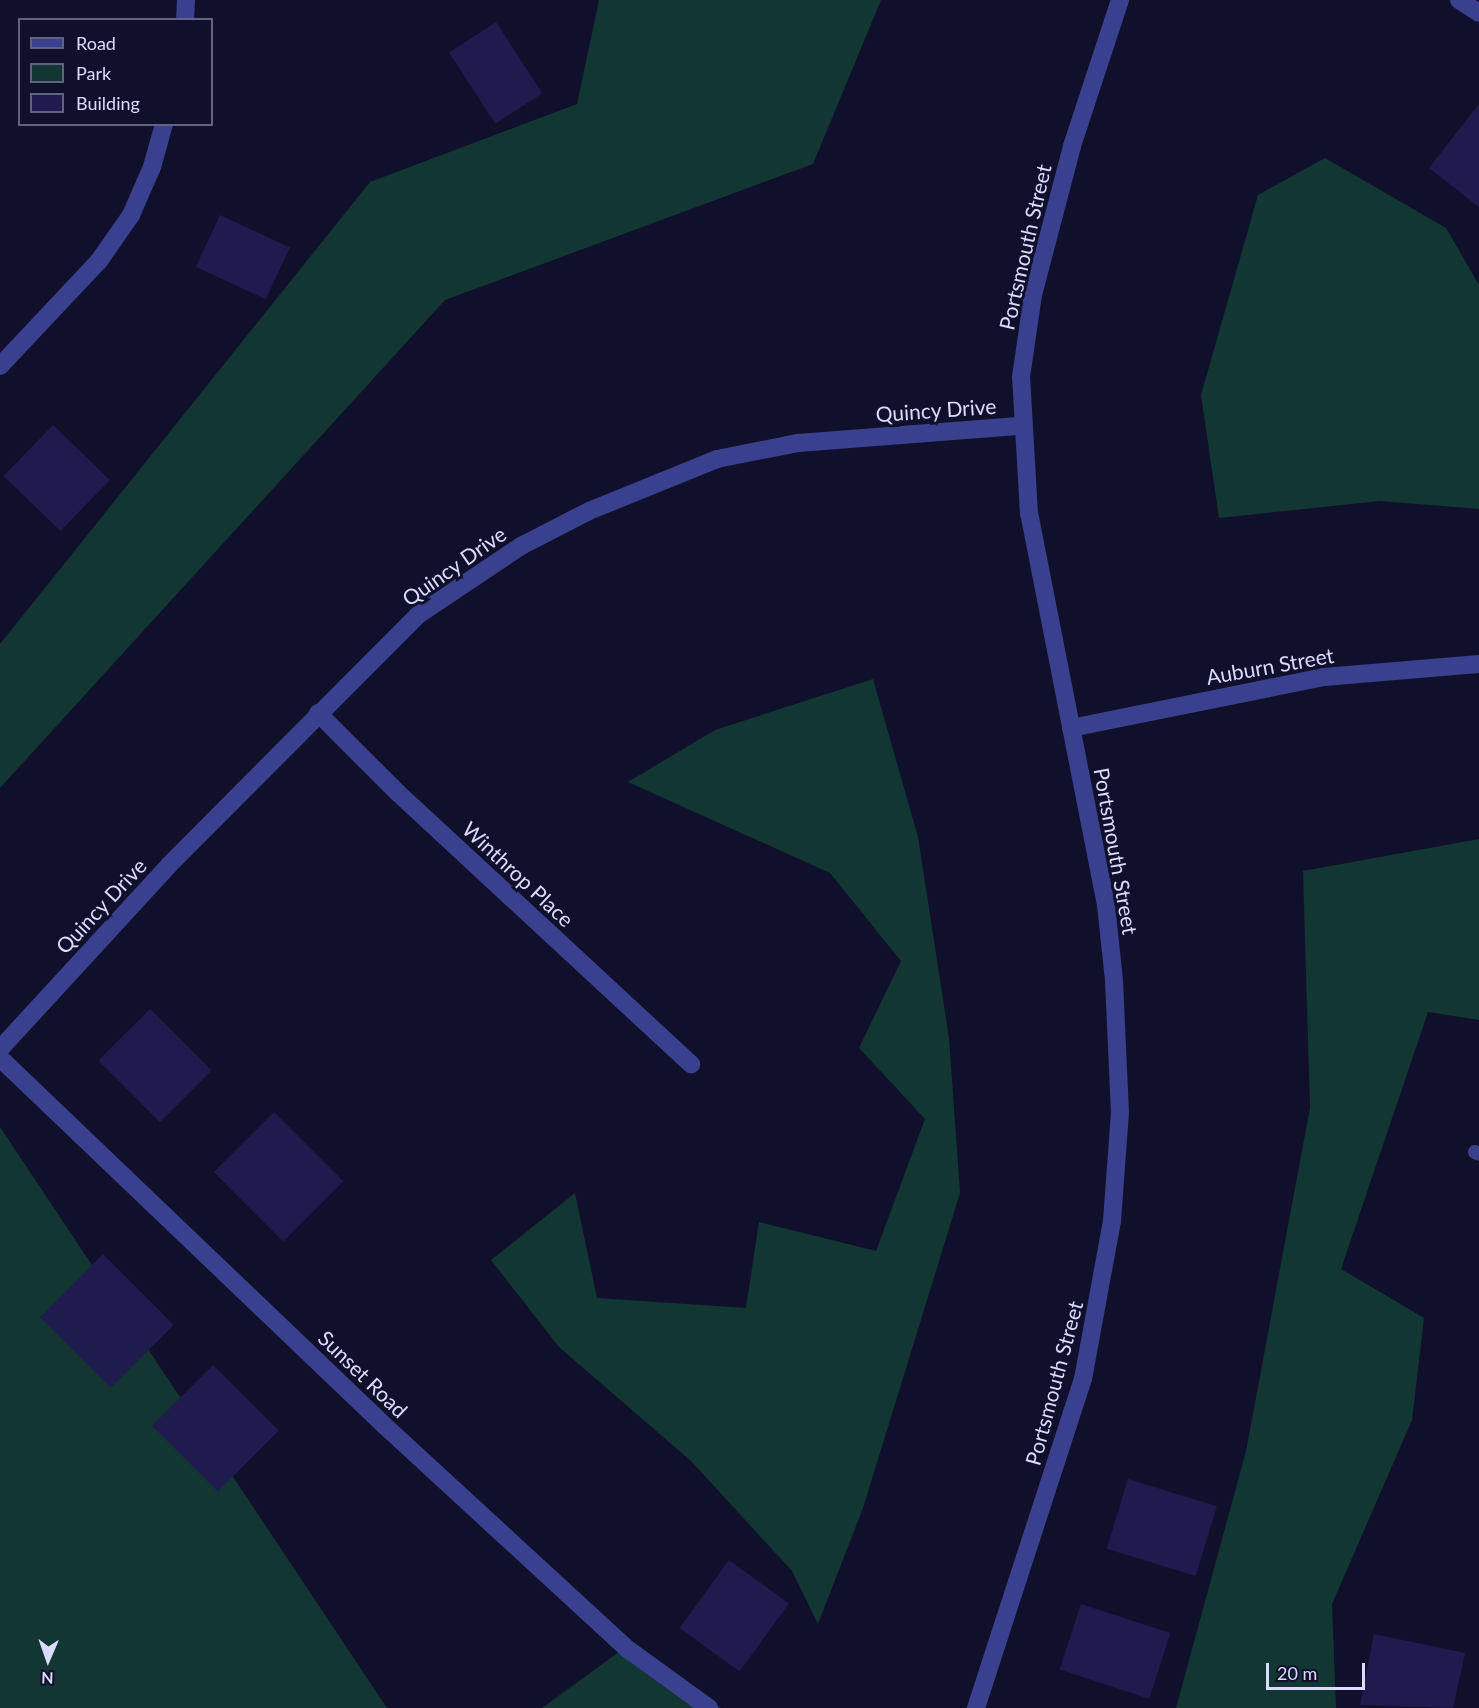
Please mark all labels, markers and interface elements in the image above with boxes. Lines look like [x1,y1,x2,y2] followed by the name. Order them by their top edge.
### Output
[18,18,213,126] legend
[76,32,116,54] text: Road
[76,62,111,84] text: Park
[76,92,140,114] text: Building
[994,162,1056,332] street label: Portsmouth Street
[875,393,997,427] street label: Quincy Drive
[397,521,511,611] street label: Quincy Drive
[1204,642,1336,690] street label: Auburn Street
[1089,766,1143,936] street label: Portsmouth Street
[457,816,579,932] street label: Winthrop Place
[50,853,152,959] street label: Quincy Drive
[1020,1298,1088,1468] street label: Portsmouth Street
[313,1325,413,1423] street label: Sunset Road
[18,1630,78,1690] north arrow
[1269,1651,1368,1689] scale bar
[1277,1662,1317,1684] text: 20 m
[41,1669,54,1688] text: N

